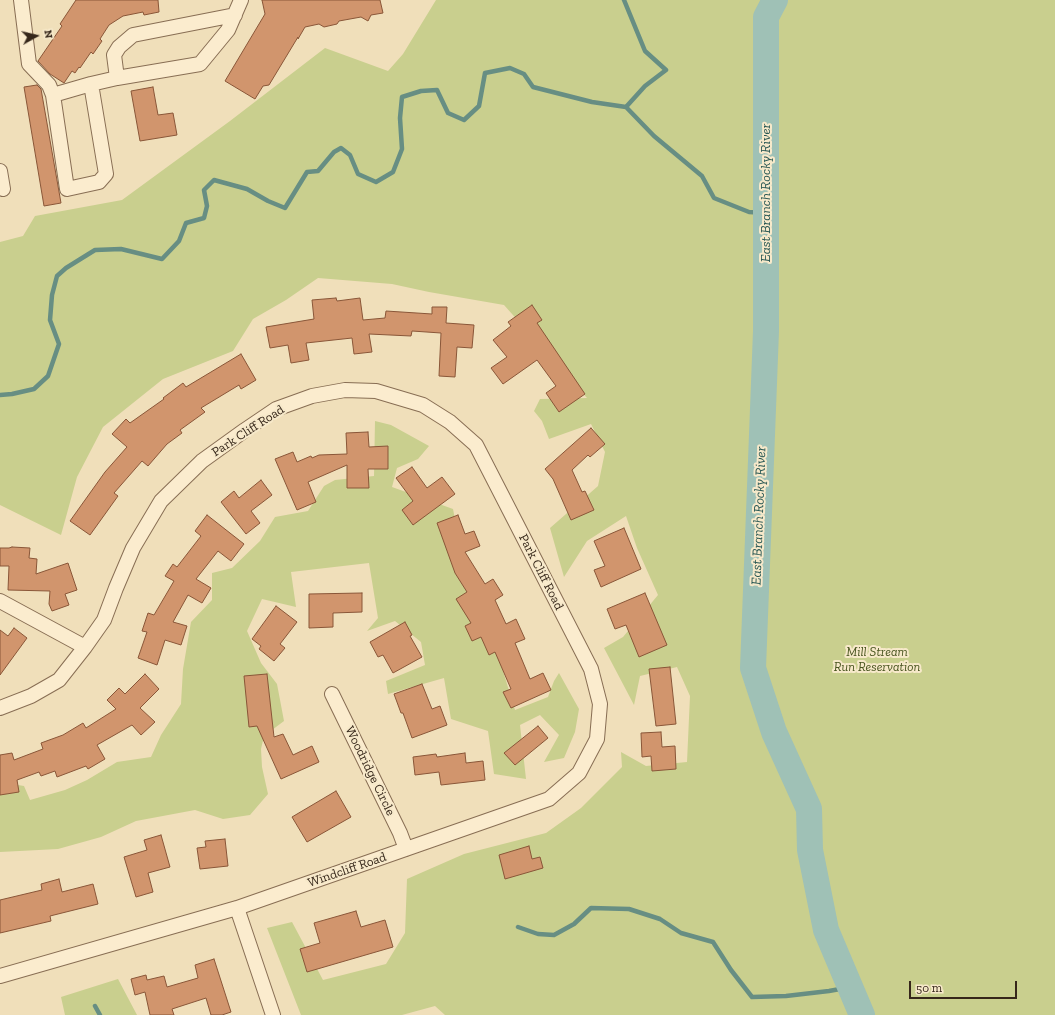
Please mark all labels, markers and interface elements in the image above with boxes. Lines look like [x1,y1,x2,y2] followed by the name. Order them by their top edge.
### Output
[16,16,56,56] north arrow
[41,29,55,39] text: N
[758,124,774,262] water label: East Branch Rocky River
[209,402,287,460] street label: Park Cliff Road
[748,446,770,586] water label: East Branch Rocky River
[515,531,567,613] street label: Park Cliff Road
[834,644,920,675] park label: Mill Stream Run Reservation
[342,724,398,818] street label: Woodridge Circle
[306,849,388,891] street label: Windcliff Road
[911,973,1019,999] scale bar
[916,981,942,995] text: 50 m

